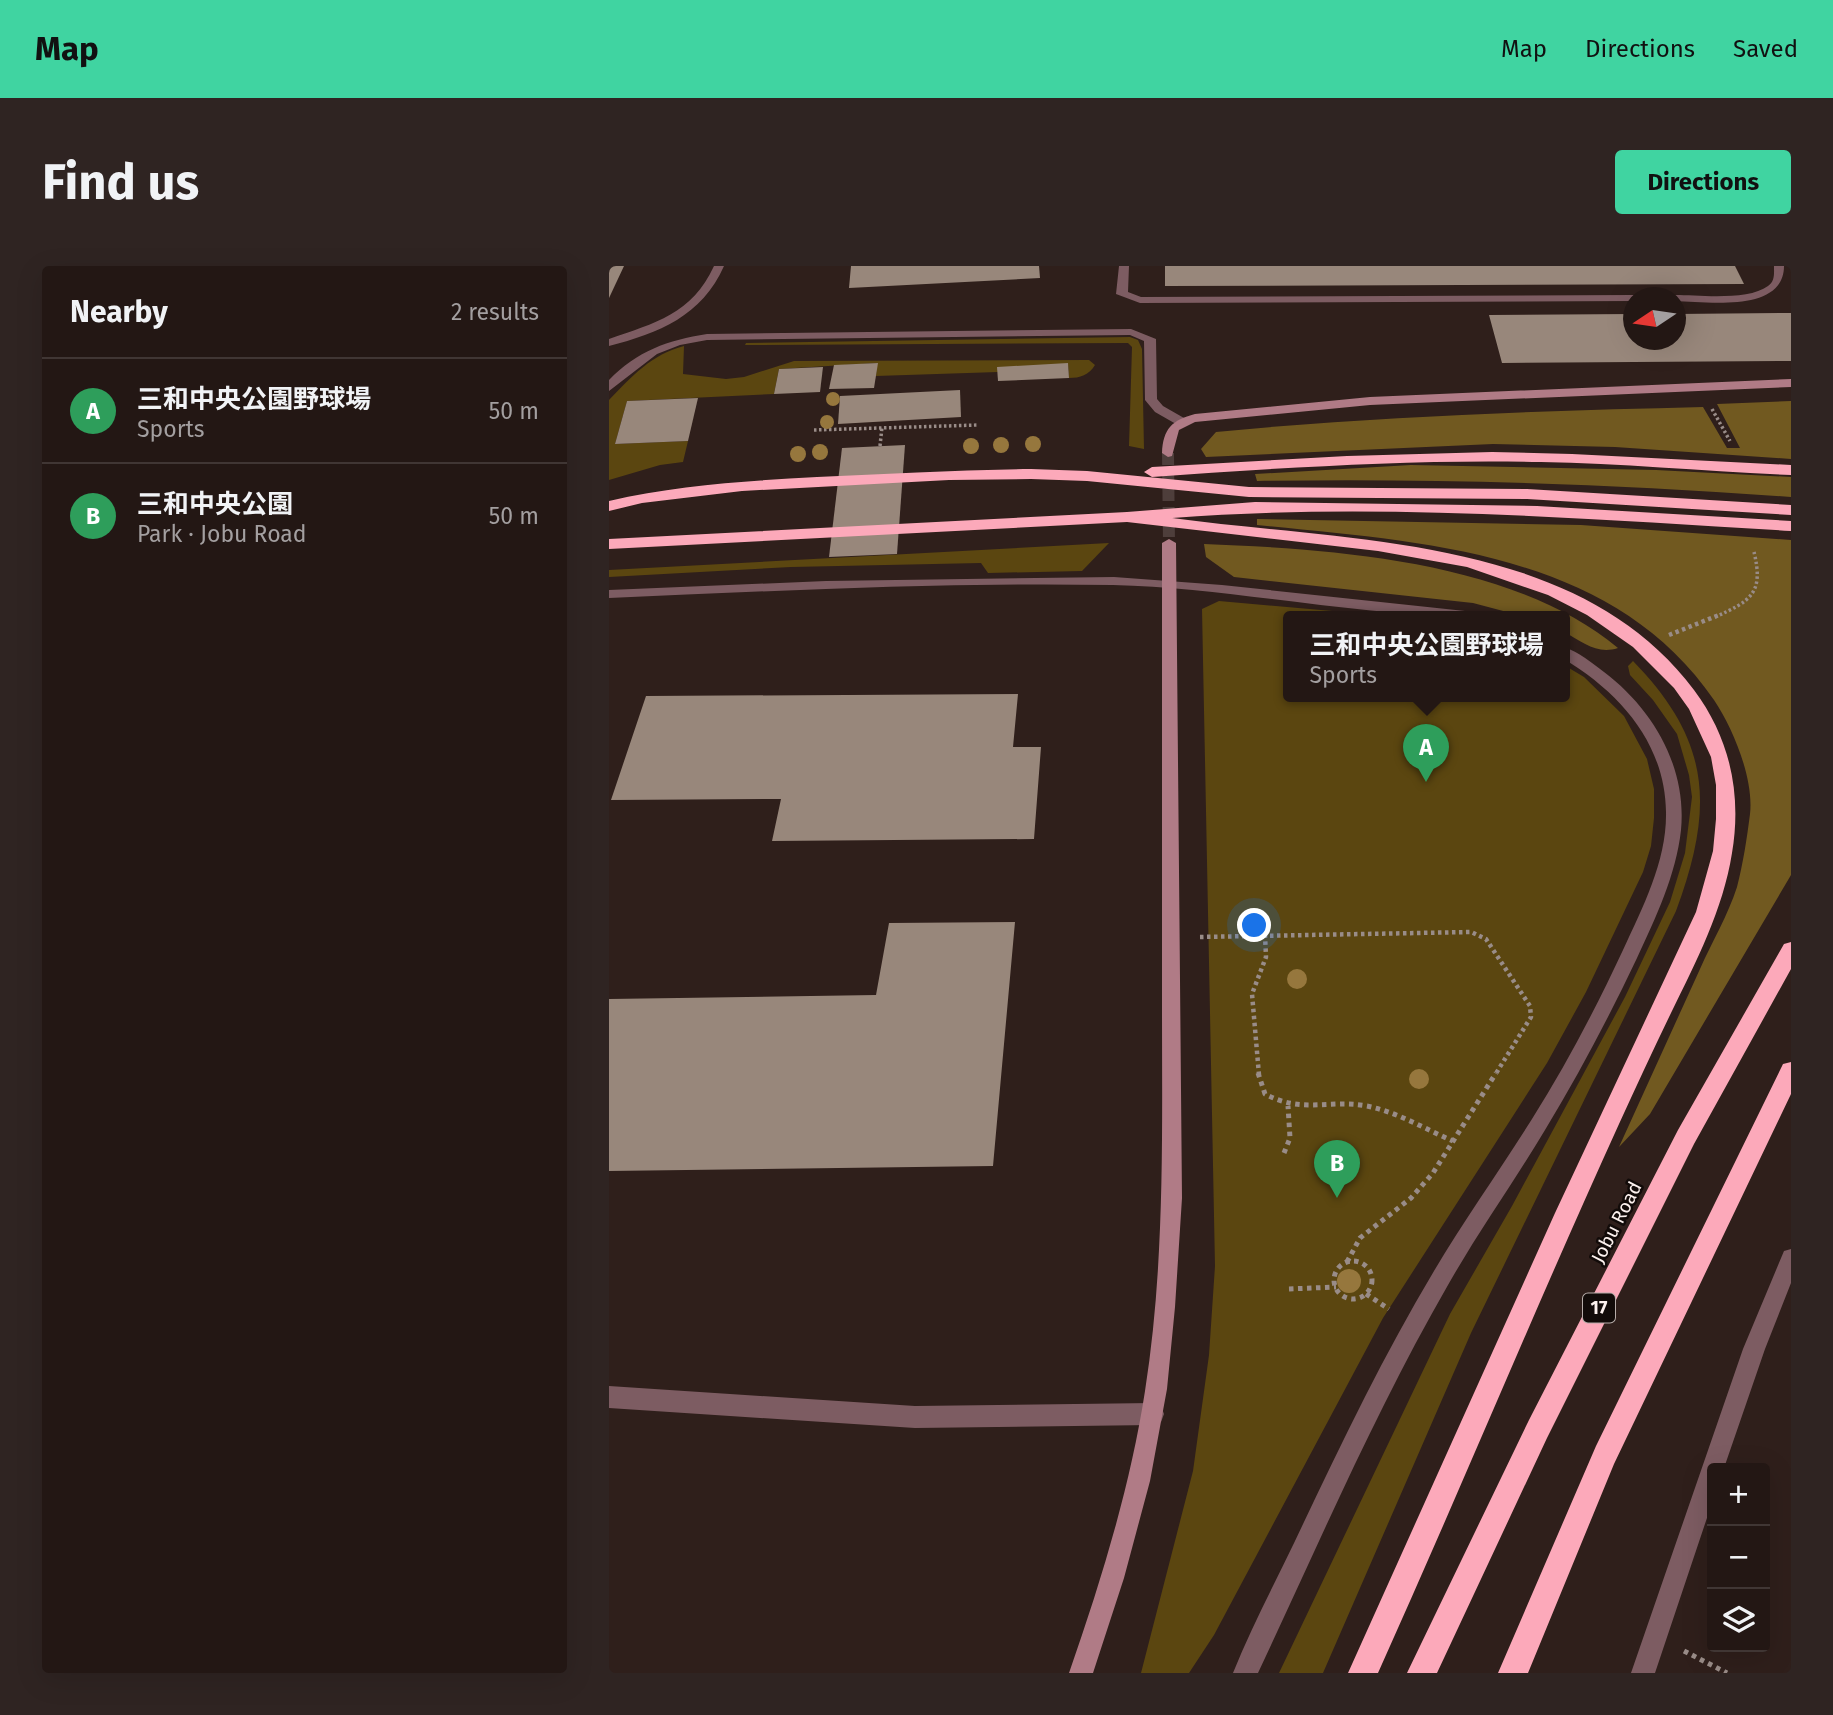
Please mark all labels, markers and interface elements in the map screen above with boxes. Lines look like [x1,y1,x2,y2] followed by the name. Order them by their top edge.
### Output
[35,29,99,69] text: Map
[1501,35,1547,63] text: Map
[1585,35,1695,63] text: Directions
[1733,35,1798,63] text: Saved
[1615,150,1791,214] button: Directions
[42,153,199,212] text: Find us
[1623,287,1686,350] north arrow
[70,294,168,330] text: Nearby
[451,298,539,326] text: 2 results
[137,384,371,415] text: 三和中央公園野球場
[86,397,100,425] text: A
[489,397,539,425] text: 50 m
[137,415,205,443] text: Sports
[137,489,293,520] text: 三和中央公園
[86,502,100,530] text: B
[489,502,539,530] text: 50 m
[137,520,307,548] text: Park · Jobu Road
[1283,611,1570,702] popup
[1309,630,1544,661] text: 三和中央公園野球場
[1309,661,1377,689] text: Sports
[1403,724,1449,782] pin: A
[1237,908,1271,942] your location
[1314,1140,1360,1198] pin: B
[1586,1178,1647,1267] street label: Jobu Road
[1583,1294,1615,1322] road number: 17
[1707,1463,1770,1652] map controls
[1707,1463,1770,1526] button: +
[1707,1526,1770,1589] button: −
[1707,1589,1770,1652] button: layers

